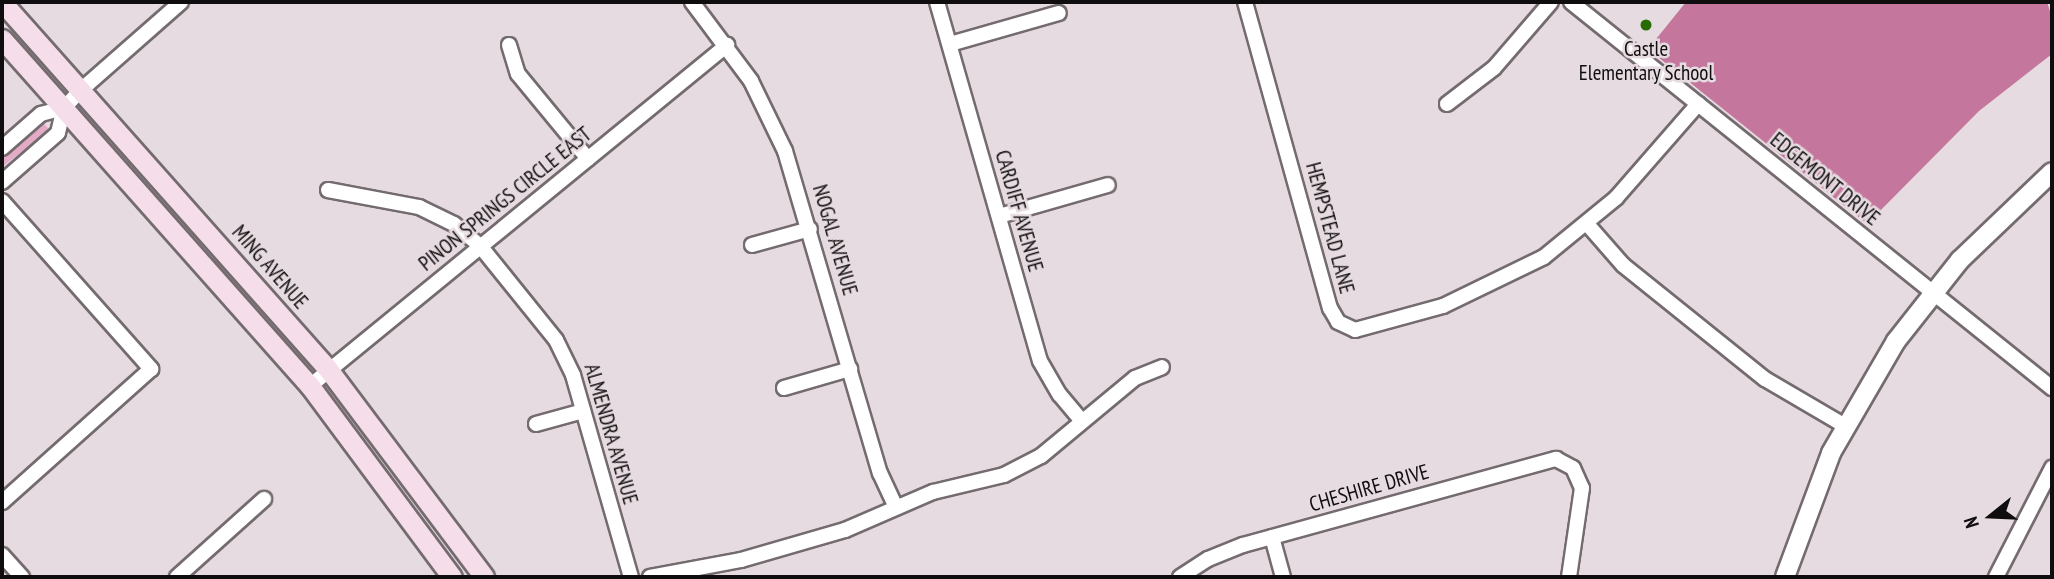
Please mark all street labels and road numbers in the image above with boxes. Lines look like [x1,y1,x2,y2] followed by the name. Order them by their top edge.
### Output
[414,122,596,276] street label: PINON SPRINGS CIRCLE EAST
[1765,127,1885,231] street label: EDGEMONT DRIVE
[990,147,1048,275] street label: CARDIFF AVENUE
[1300,160,1360,296] street label: HEMPSTEAD LANE
[807,181,863,299] street label: NOGAL AVENUE
[227,220,313,314] street label: MING AVENUE
[579,360,643,508] street label: ALMENDRA AVENUE
[1306,459,1432,517] street label: CHESHIRE DRIVE

